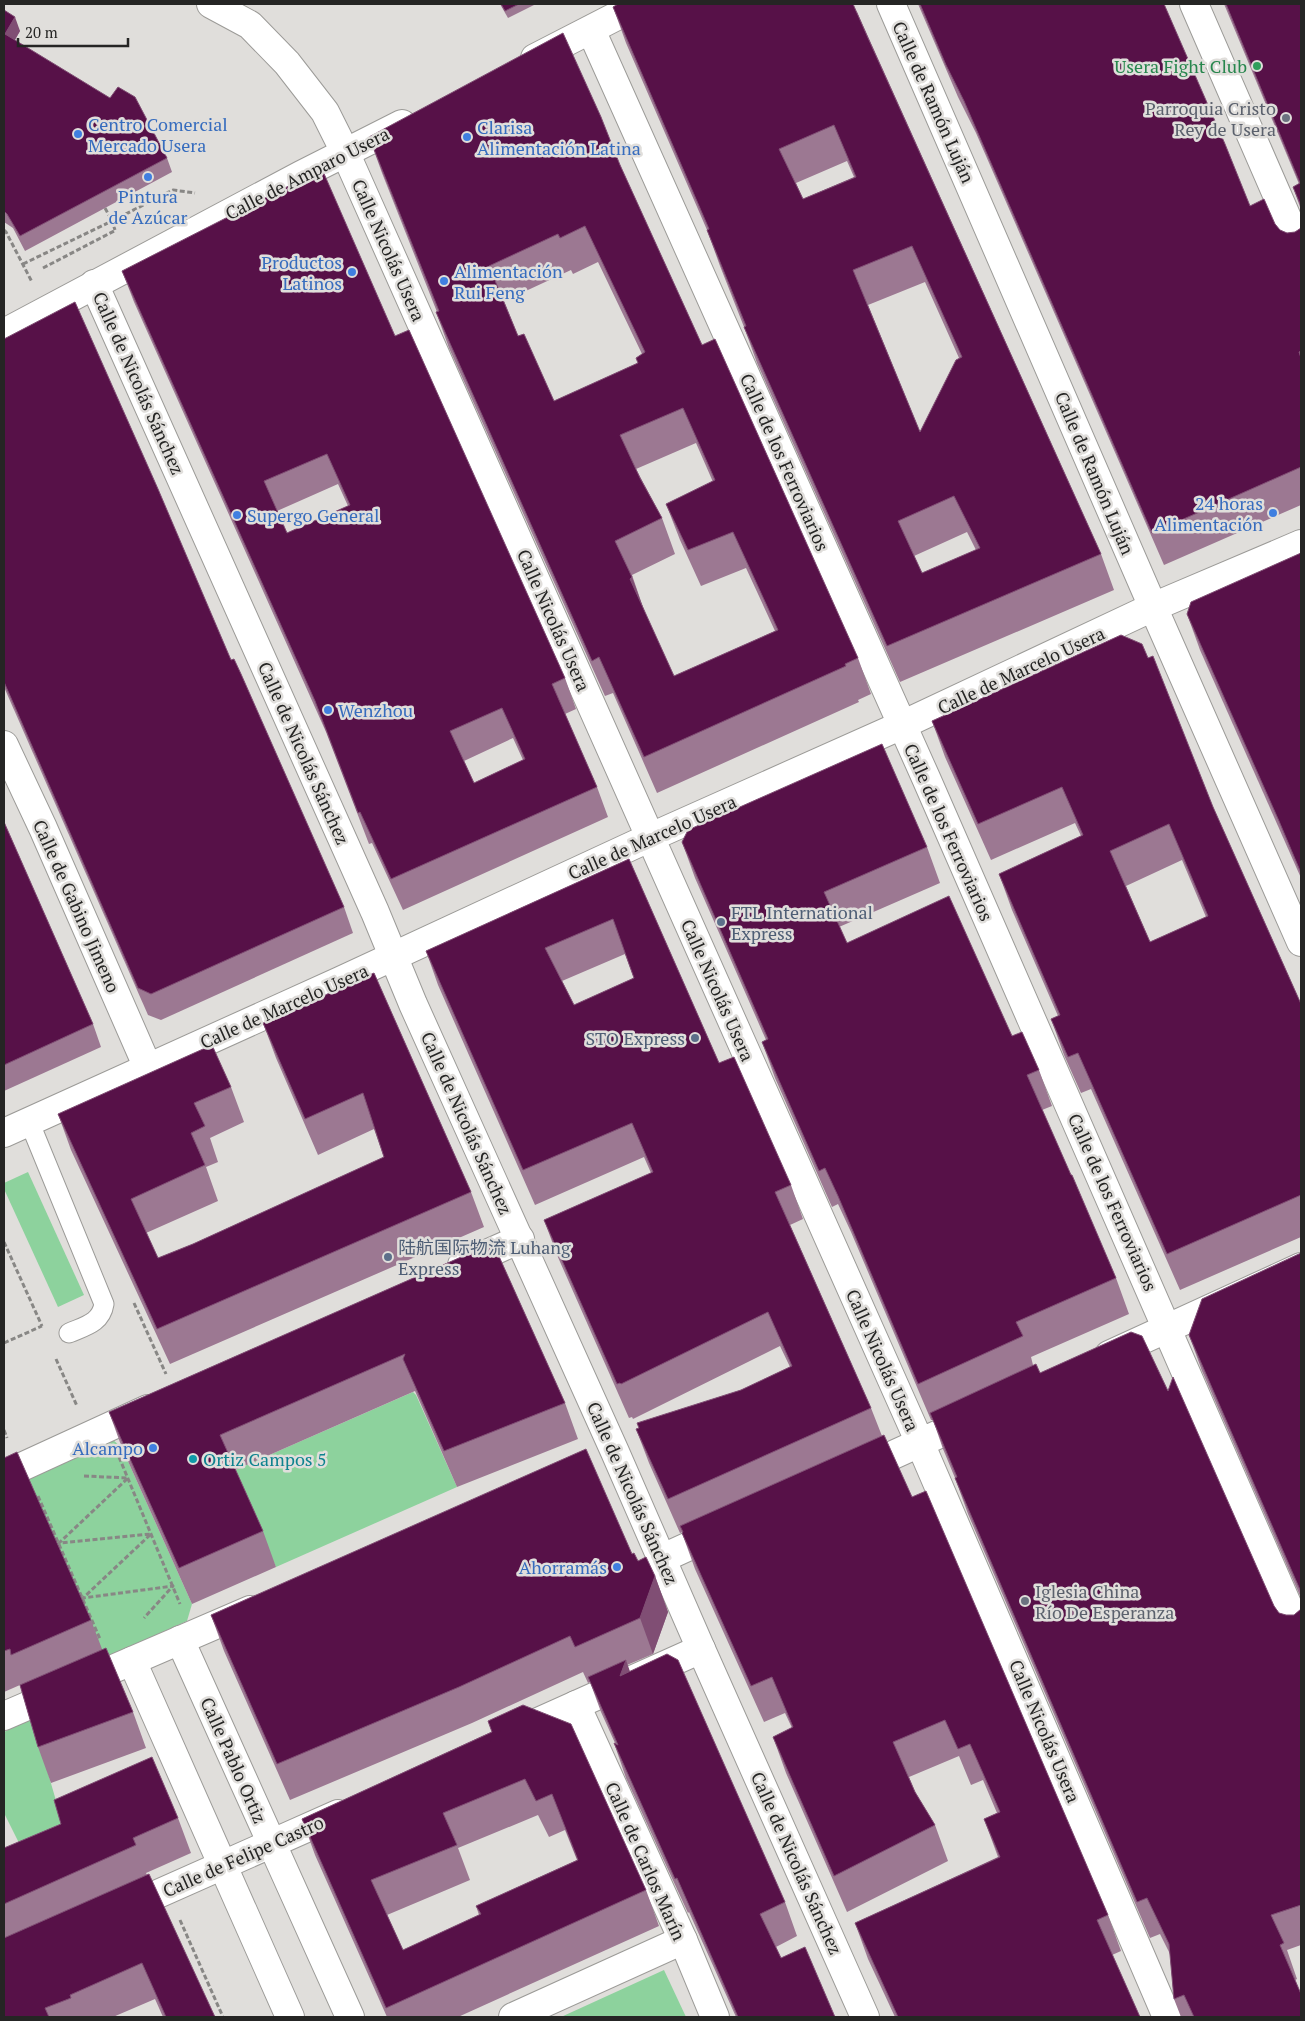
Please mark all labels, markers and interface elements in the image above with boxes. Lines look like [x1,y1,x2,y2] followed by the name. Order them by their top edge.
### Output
[18,15,128,47] scale bar
[888,17,981,187] street label: Calle de Ramón Luján
[25,22,58,42] text: 20 m
[1114,54,1247,78] place label: Usera Fight Club
[1251,60,1263,72] marker: Usera Fight Club
[1145,96,1276,141] place label: Parroquia Cristo Rey de Usera
[88,112,228,157] place label: Centro Comercial Mercado Usera
[1280,112,1292,124] marker: Parroquia Cristo Rey de Usera
[477,115,641,160] place label: Clarisa Alimentación Latina
[221,121,393,225] street label: Calle de Amparo Usera
[72,128,84,140] marker: Centro Comercial Mercado Usera
[461,131,473,143] marker: Clarisa Alimentación Latina
[142,171,154,183] marker: Pintura de Azúcar
[347,175,431,325] street label: Calle Nicolás Usera
[109,184,188,229] place label: Pintura de Azúcar
[261,250,342,295] place label: Productos Latinos
[454,259,563,304] place label: Alimentación Rui Feng
[346,266,358,278] marker: Productos Latinos
[438,275,450,287] marker: Alimentación Rui Feng
[88,288,190,478] street label: Calle de Nicolás Sánchez
[735,369,835,555] street label: Calle de los Ferroviarios
[1050,388,1140,558] street label: Calle de Ramón Luján
[1154,491,1263,536] place label: 24 horas Alimentación
[247,503,380,527] place label: Supergo General
[1267,507,1279,519] marker: 24 horas Alimentación
[231,509,243,521] marker: Supergo General
[512,545,596,695] street label: Calle Nicolás Usera
[934,621,1108,719] street label: Calle de Marcelo Usera
[253,658,355,848] street label: Calle de Nicolás Sánchez
[338,698,413,722] place label: Wenzhou
[322,704,334,716] marker: Wenzhou
[899,739,999,925] street label: Calle de los Ferroviarios
[564,789,740,885] street label: Calle de Marcelo Usera
[28,816,126,996] street label: Calle de Gabino Jimeno
[731,900,873,945] place label: FTL International Express
[676,915,760,1065] street label: Calle Nicolás Usera
[715,916,727,928] marker: FTL International Express
[196,958,372,1054] street label: Calle de Marcelo Usera
[585,1026,685,1050] place label: STO Express
[416,1028,518,1218] street label: Calle de Nicolás Sánchez
[689,1032,701,1044] marker: STO Express
[1063,1109,1163,1295] street label: Calle de los Ferroviarios
[398,1235,571,1280] place label: 陆航国际物流 Luhang Express
[382,1251,394,1263] marker: 陆航国际物流 Luhang Express
[841,1285,925,1435] street label: Calle Nicolás Usera
[582,1398,684,1588] street label: Calle de Nicolás Sánchez
[72,1436,143,1460] place label: Alcampo
[147,1442,159,1454] marker: Alcampo
[203,1447,327,1471] place label: Ortiz Campos 5
[187,1453,199,1465] marker: Ortiz Campos 5
[519,1555,607,1579] place label: Ahorramás
[611,1561,623,1573] marker: Ahorramás
[1035,1579,1174,1624] place label: Iglesia China Río De Esperanza
[1019,1595,1031,1607] marker: Iglesia China Río De Esperanza
[1004,1656,1086,1806] street label: Calle Nicolás Usera
[195,1693,273,1827] street label: Calle Pablo Ortiz
[746,1768,848,1958] street label: Calle de Nicolás Sánchez
[600,1778,692,1944] street label: Calle de Carlos Marín
[159,1810,327,1902] street label: Calle de Felipe Castro

